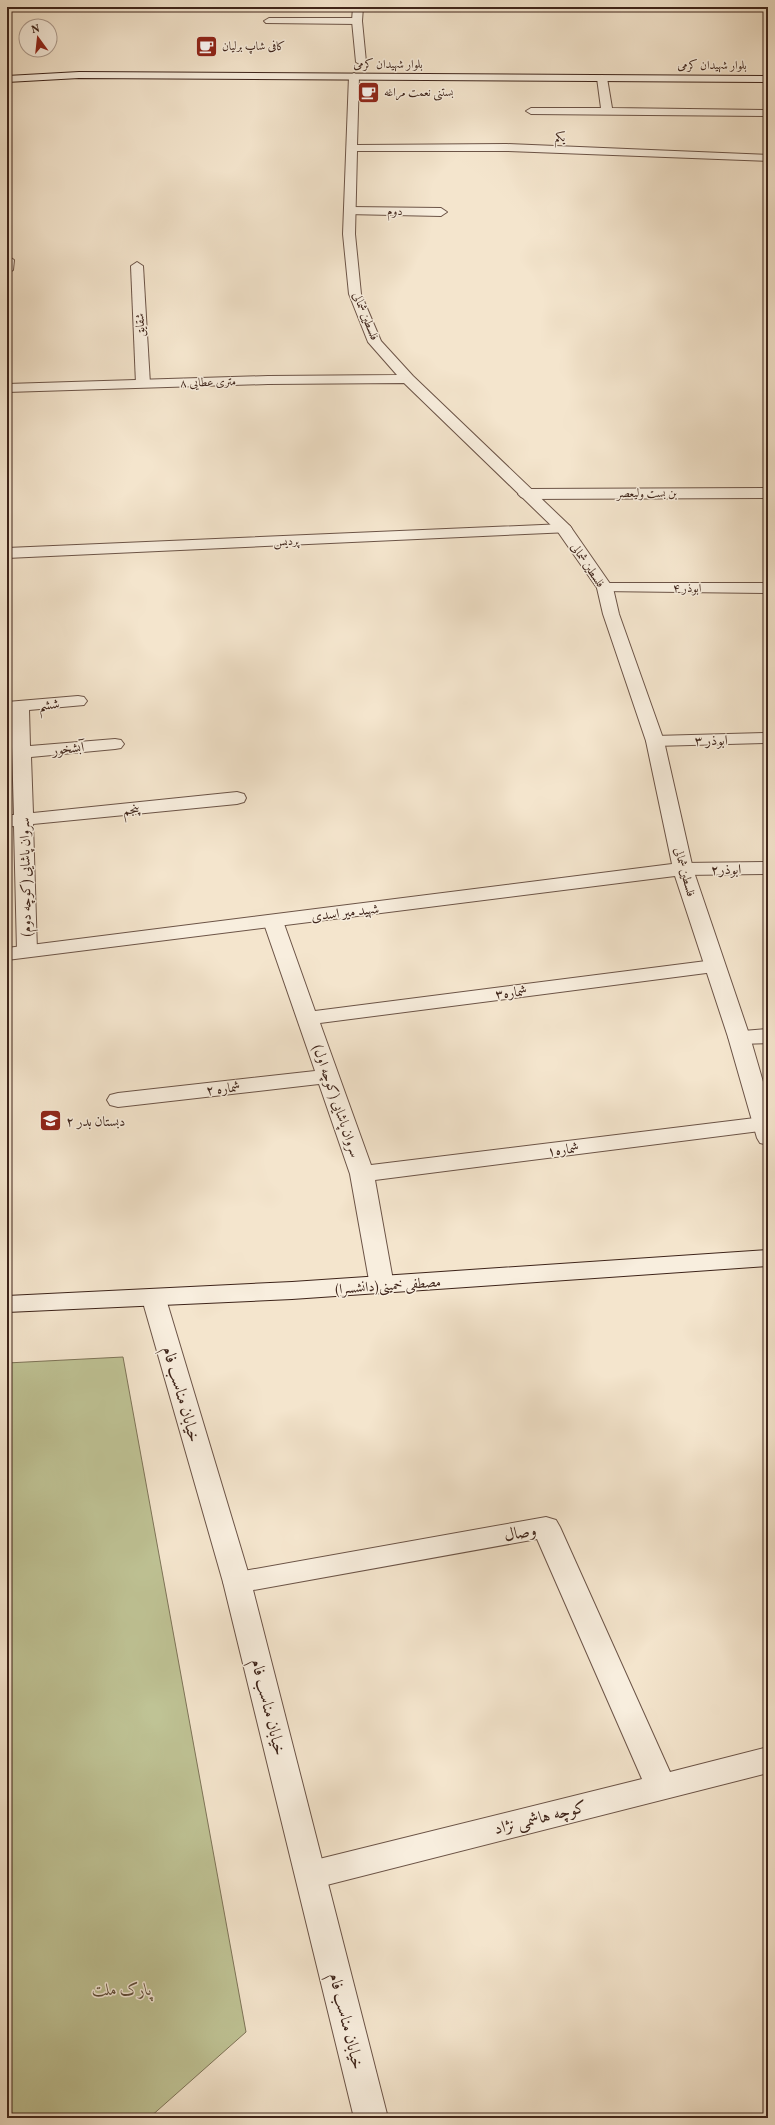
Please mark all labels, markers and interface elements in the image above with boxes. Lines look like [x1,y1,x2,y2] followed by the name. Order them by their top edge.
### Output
[18,18,58,58] north arrow
[30,22,42,38] text: N
[193,33,219,59] cafe icon: کافی شاپ برلیان
[222,39,286,55] place label: کافی شاپ برلیان
[353,57,423,73] street label: بلوار شهیدان کرمی
[677,58,747,74] street label: بلوار شهیدان کرمی
[356,79,382,105] cafe icon: بستنی نعمت مراغه
[384,85,454,101] place label: بستنی نعمت مراغه
[554,130,566,148] street label: یکم
[387,204,403,222] street label: دوم
[348,290,382,343] street label: فلسطین شمالی
[132,313,150,337] street label: شقایق
[180,374,236,392] street label: ۸ متری عطایی
[615,486,678,502] street label: بن بست ولیعصر
[273,533,301,550] street label: پردیس
[566,540,608,591] street label: فلسطین شمالی
[673,581,702,597] street label: ابوذر ۴
[38,695,61,719] street label: ششم
[694,732,728,751] street label: ابوذر ۳
[49,738,87,761] street label: آبشخور
[122,800,143,824] street label: پنجم
[16,817,39,937] street label: سروان پاشایی (کوچه دوم)
[670,846,698,899] street label: فلسطین شمالی
[711,861,742,880] street label: ابوذر۲
[310,900,380,927] street label: شهید میر اسدی
[494,982,528,1005] street label: شماره۳
[307,1043,364,1161] street label: سروان پاشایی (کوچه اول)
[205,1078,242,1101] street label: شماره ۲
[38,1108,64,1134] school or university icon: دبستان بدر ۲
[66,1113,125,1132] place label: دبستان بدر ۲
[546,1139,580,1162] street label: شماره۱
[335,1273,442,1300] street label: (دانشسرا)مصطفی خمینی
[154,1344,205,1446] street label: خیابان مناسب فام
[502,1519,538,1548] street label: وصال
[243,1657,291,1759] street label: خیابان مناسب فام
[492,1796,589,1841] street label: کوچه هاشمی نژاد
[321,1971,369,2073] street label: خیابان مناسب فام
[92,1979,154,2002] park label: پارک ملت

